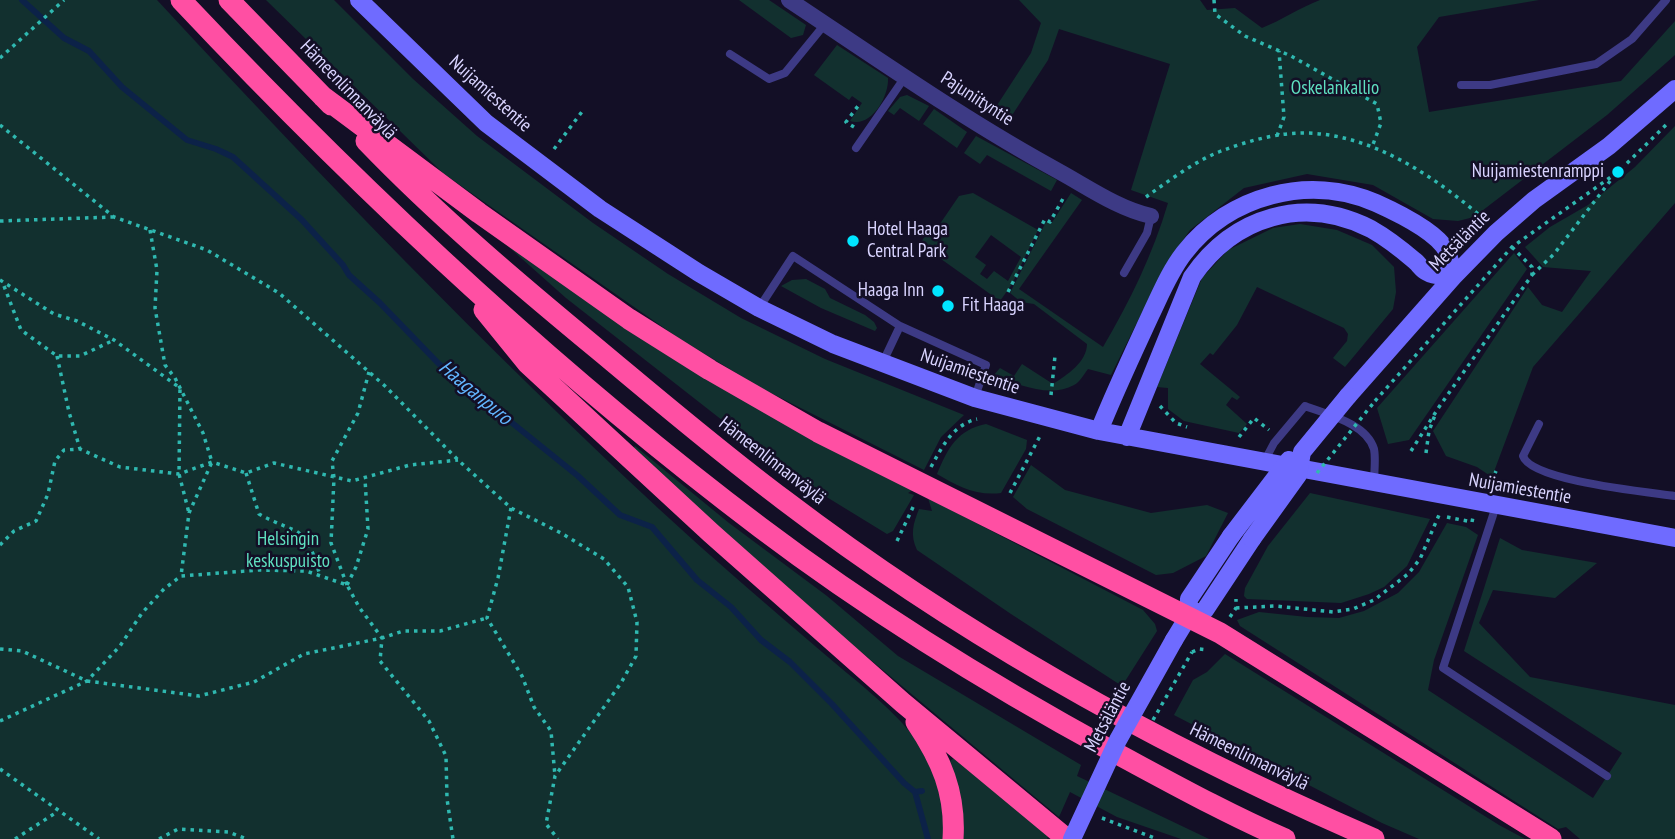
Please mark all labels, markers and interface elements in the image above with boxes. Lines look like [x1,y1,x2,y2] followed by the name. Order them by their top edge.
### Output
[295,36,401,144] street label: Hämeenlinnanväylä
[444,51,536,137] street label: Nuijamiestentie
[936,67,1018,131] street label: Pajuniityntie
[1291,78,1379,100] park label: Oskelankallio
[1472,161,1604,183] place label: Nuijamiestenramppi
[1610,164,1626,180] marker: Nuijamiestenramppi
[1425,206,1495,276] street label: Metsäläntie
[867,219,948,263] place label: Hotel Haaga Central Park
[845,233,861,249] marker: Hotel Haaga Central Park
[858,280,924,302] place label: Haaga Inn
[930,283,946,299] marker: Haaga Inn
[962,295,1024,317] place label: Fit Haaga
[940,298,956,314] marker: Fit Haaga
[917,344,1023,400] street label: Nuijamiestentie
[433,355,517,431] water label: Haaganpuro
[714,412,830,510] street label: Hämeenlinnanväylä
[1467,469,1573,509] street label: Nuijamiestentie
[246,529,330,573] park label: Helsingin keskuspuisto
[1080,678,1136,756] street label: Metsäläntie
[1186,718,1312,796] street label: Hämeenlinnanväylä

